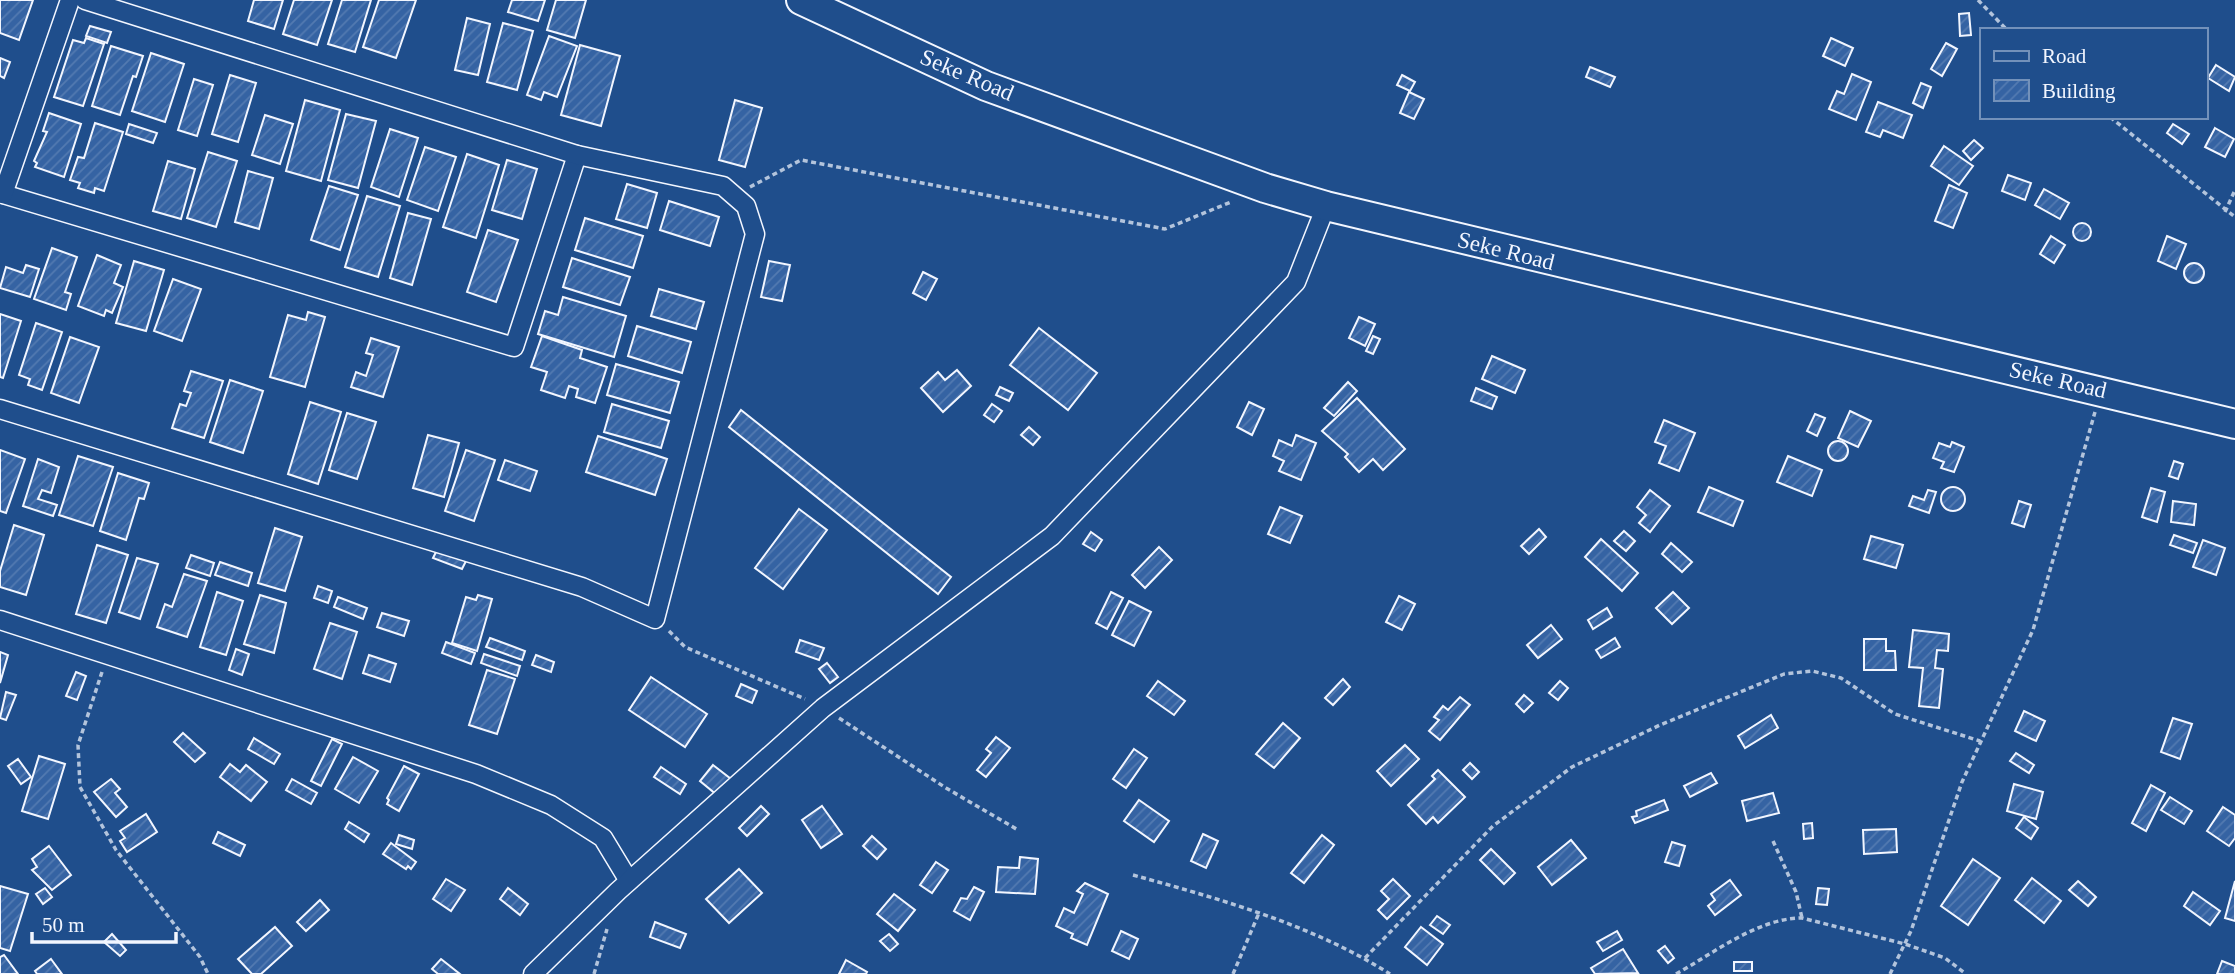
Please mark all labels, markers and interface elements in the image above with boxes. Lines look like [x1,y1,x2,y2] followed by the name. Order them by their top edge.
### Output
[1980,28,2207,119] legend
[917,44,1018,106] street label: Seke Road
[2042,44,2087,68] text: Road
[2042,79,2116,103] text: Building
[1455,227,1558,275] street label: Seke Road
[2007,357,2110,403] street label: Seke Road
[32,900,175,944] scale bar
[42,913,85,937] text: 50 m

